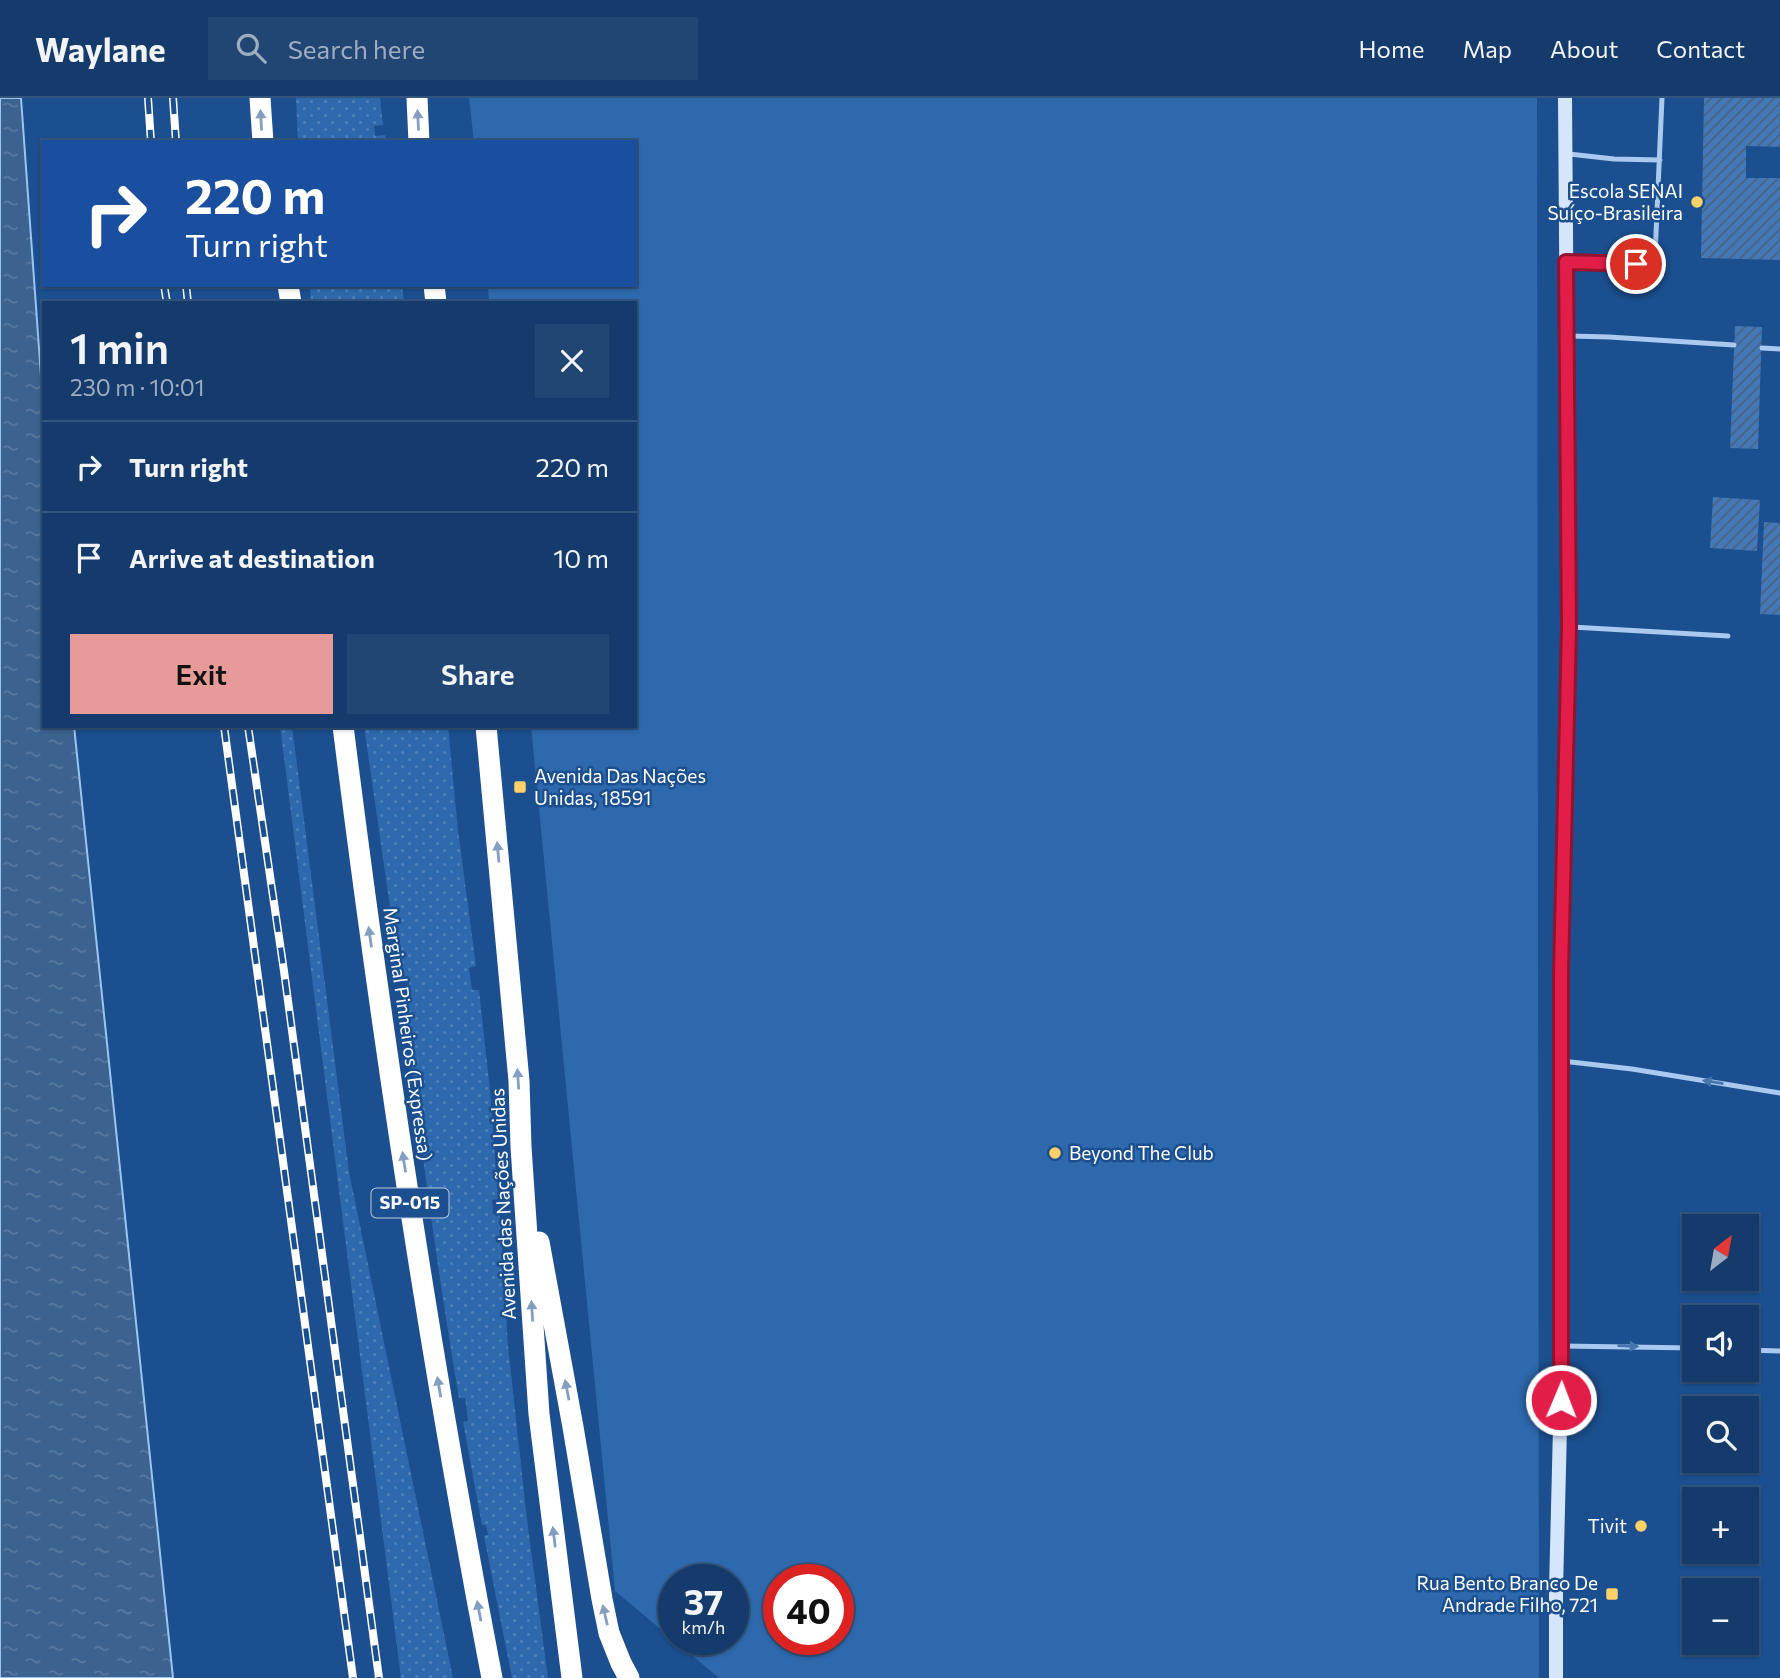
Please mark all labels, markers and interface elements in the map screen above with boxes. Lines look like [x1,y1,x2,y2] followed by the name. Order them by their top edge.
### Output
[208,17,698,80] search box
[35,28,166,69] text: Waylane
[232,29,270,67] icon: search
[288,33,425,64] text: Search here
[1359,34,1425,63] text: Home
[1463,34,1512,63] text: Map
[1550,34,1618,63] text: About
[1656,34,1745,63] text: Contact
[256,109,267,131] one-way arrow
[412,109,423,131] one-way arrow
[185,164,325,224] text: 220 m
[70,168,161,259] icon: right
[1547,179,1683,224] place label: Escola SENAI Suíço-Brasileira
[1689,194,1705,210] marker: Escola SENAI Suíço-Brasileira
[185,224,328,264] text: Turn right
[1606,234,1666,294] pin
[1617,245,1655,283] icon: arrive
[70,321,169,373] text: 1 min
[535,324,609,398] button: close
[70,373,205,401] text: 230 m · 10:01
[70,448,108,486] icon: right
[129,451,248,482] text: Turn right
[536,451,609,482] text: 220 m
[70,539,108,577] icon: arrive
[129,542,375,573] text: Arrive at destination
[553,542,609,573] text: 10 m
[70,634,333,714] button: Exit
[347,634,609,714] button: Share
[534,764,706,809] place label: Avenida Das Nações Unidas, 18591
[512,779,528,795] marker: Avenida Das Nações Unidas, 18591
[492,841,503,863] one-way arrow
[379,906,438,1162] street label: Marginal Pinheiros (Expressa)
[364,926,375,948] one-way arrow
[512,1068,523,1090] one-way arrow
[1702,1076,1724,1087] one-way arrow
[485,1088,520,1320] street label: Avenida das Nações Unidas
[1069,1141,1214,1164] place label: Beyond The Club
[1047,1145,1063,1161] marker: Beyond The Club
[398,1151,409,1173] one-way arrow
[372,1188,448,1218] road number: SP-015
[1682,1214,1759,1292] north arrow
[1682,1214,1759,1655] map controls
[526,1300,537,1322] one-way arrow
[1682,1305,1759,1382] button: sound
[1617,1341,1639,1352] one-way arrow
[1524,1363,1598,1437] position arrow
[433,1376,444,1398] one-way arrow
[561,1379,572,1401] one-way arrow
[1682,1396,1759,1473] button: search
[1682,1487,1759,1564] button: +
[1588,1514,1627,1537] place label: Tivit
[1633,1518,1649,1534] marker: Tivit
[549,1526,560,1548] one-way arrow
[763,1564,854,1655] speed limit sign: 40
[1416,1571,1598,1616] place label: Rua Bento Branco De Andrade Filho, 721
[1682,1578,1759,1655] button: −
[684,1579,723,1622] text: 37
[1604,1586,1620,1602] marker: Rua Bento Branco De Andrade Filho, 721
[473,1600,484,1622] one-way arrow
[599,1604,610,1626] one-way arrow
[682,1616,725,1638] text: km/h

